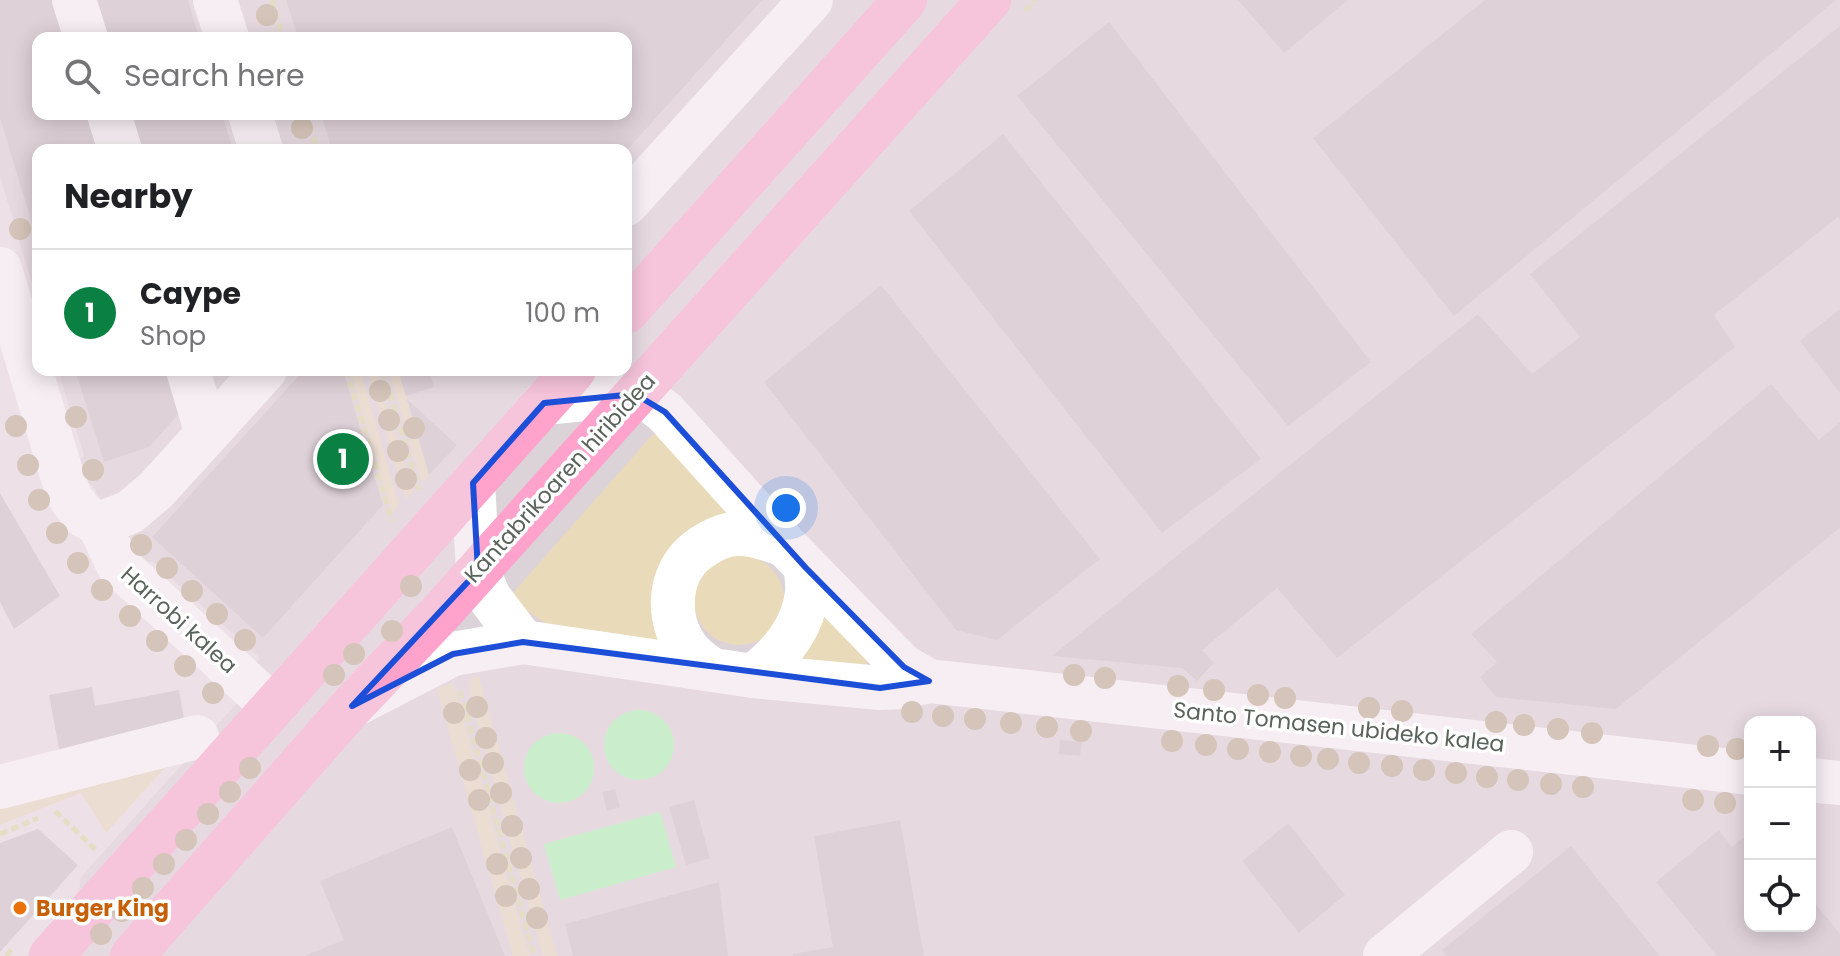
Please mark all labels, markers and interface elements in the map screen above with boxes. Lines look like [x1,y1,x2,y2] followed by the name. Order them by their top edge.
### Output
[32,32,632,120] search box
[60,54,104,98] icon: search
[124,54,305,97] text: Search here
[64,172,193,220] text: Nearby
[140,272,241,315] text: Caype
[85,295,95,331] text: 1
[525,295,600,331] text: 100 m
[140,318,206,354] text: Shop
[457,366,663,590] street label: Kantabrikoaren hiribidea
[317,429,369,489] pin: 1
[766,488,806,528] your location
[114,559,244,681] street label: Harrobi kalea
[1172,694,1506,760] street label: Santo Tomasen ubideko kalea
[1744,716,1816,932] map controls
[1744,716,1816,788] button: +
[1744,788,1816,860] button: −
[1744,860,1816,932] button: locate
[36,893,169,924] place label: Burger King
[11,899,29,917] marker: Burger King

